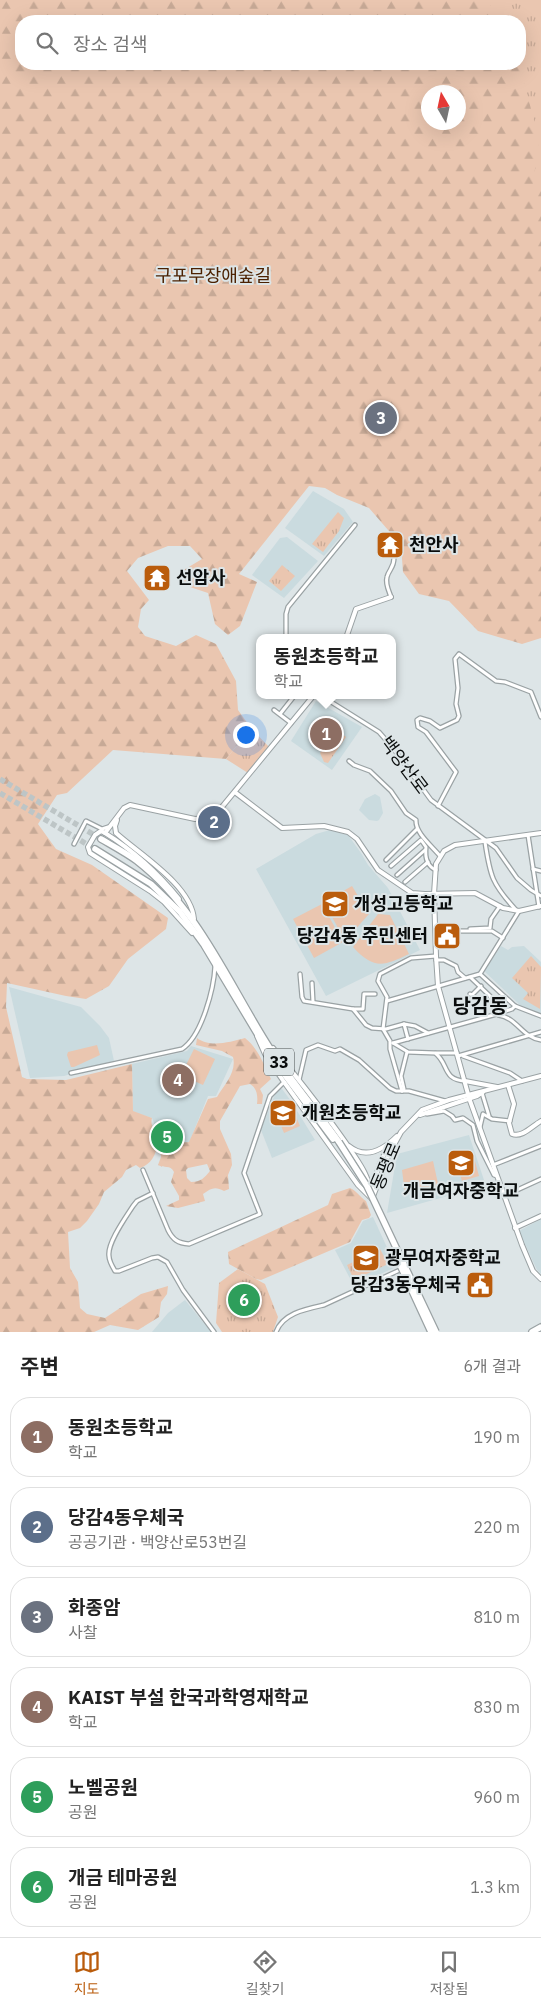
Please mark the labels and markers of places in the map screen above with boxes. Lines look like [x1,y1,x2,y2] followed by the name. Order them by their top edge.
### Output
[365,399,397,437] pin: 3
[375,530,405,560] temple icon: 천안사
[409,533,459,556] place label: 천안사
[142,563,172,593] temple icon: 선암사
[176,566,226,589] place label: 선암사
[310,715,342,753] pin: 1
[198,803,230,841] pin: 2
[320,889,350,919] school or university icon: 개성고등학교
[354,892,453,915] place label: 개성고등학교
[432,921,462,951] public building icon: 당감4동 주민센터
[297,924,428,947] place label: 당감4동 주민센터
[162,1061,194,1099] pin: 4
[268,1098,298,1128] school or university icon: 개원초등학교
[302,1101,401,1124] place label: 개원초등학교
[151,1118,183,1156] pin: 5
[446,1148,476,1178] school or university icon: 개금여자중학교
[403,1179,519,1202] place label: 개금여자중학교
[351,1243,381,1273] school or university icon: 광무여자중학교
[385,1246,501,1269] place label: 광무여자중학교
[465,1270,495,1300] public building icon: 당감3동우체국
[351,1273,461,1296] place label: 당감3동우체국
[228,1281,260,1319] pin: 6

